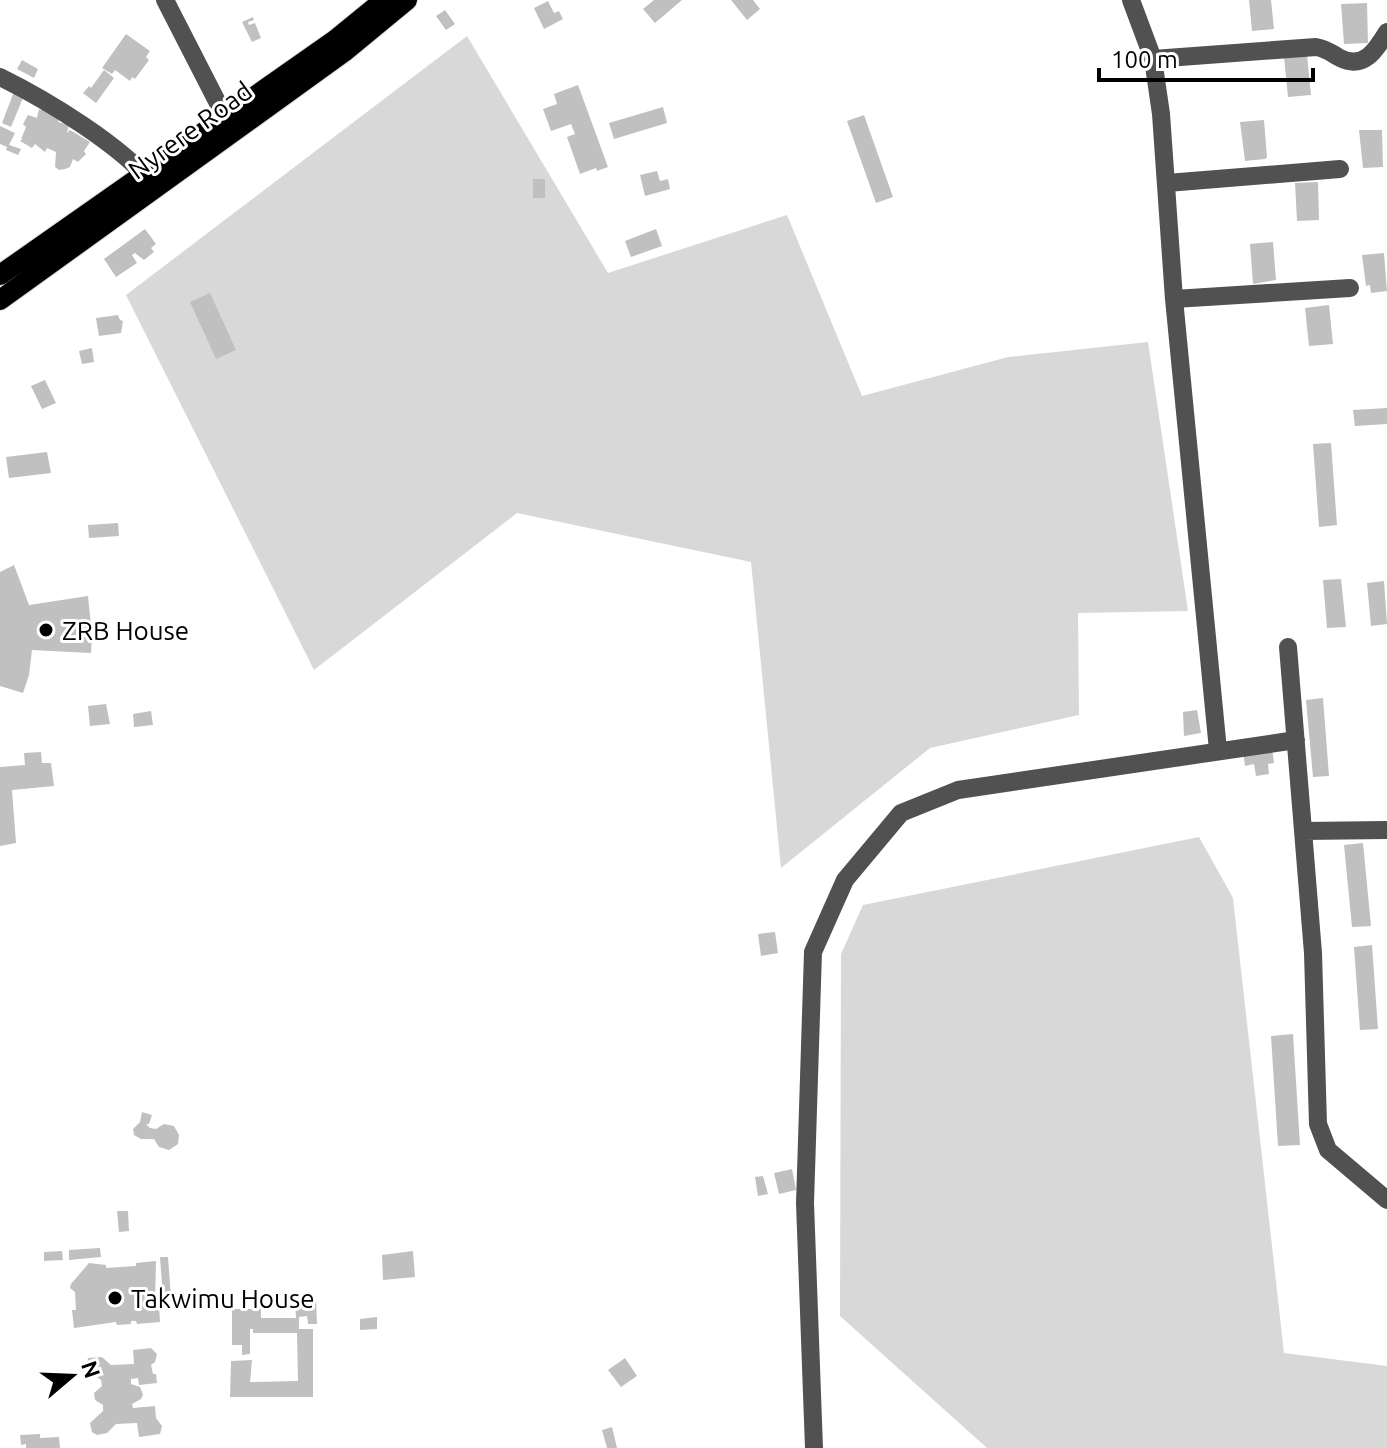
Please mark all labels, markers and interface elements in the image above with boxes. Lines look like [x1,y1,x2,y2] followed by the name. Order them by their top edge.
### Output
[1099,32,1313,82] scale bar
[1111,46,1178,73] text: 100 m
[123,76,257,184] street label: Nyrere Road
[62,616,189,645] place label: ZRB House
[37,621,55,639] marker: ZRB House
[131,1284,315,1313] place label: Takwimu House
[106,1289,124,1307] marker: Takwimu House
[32,1336,112,1416] north arrow
[77,1357,106,1381] text: N

